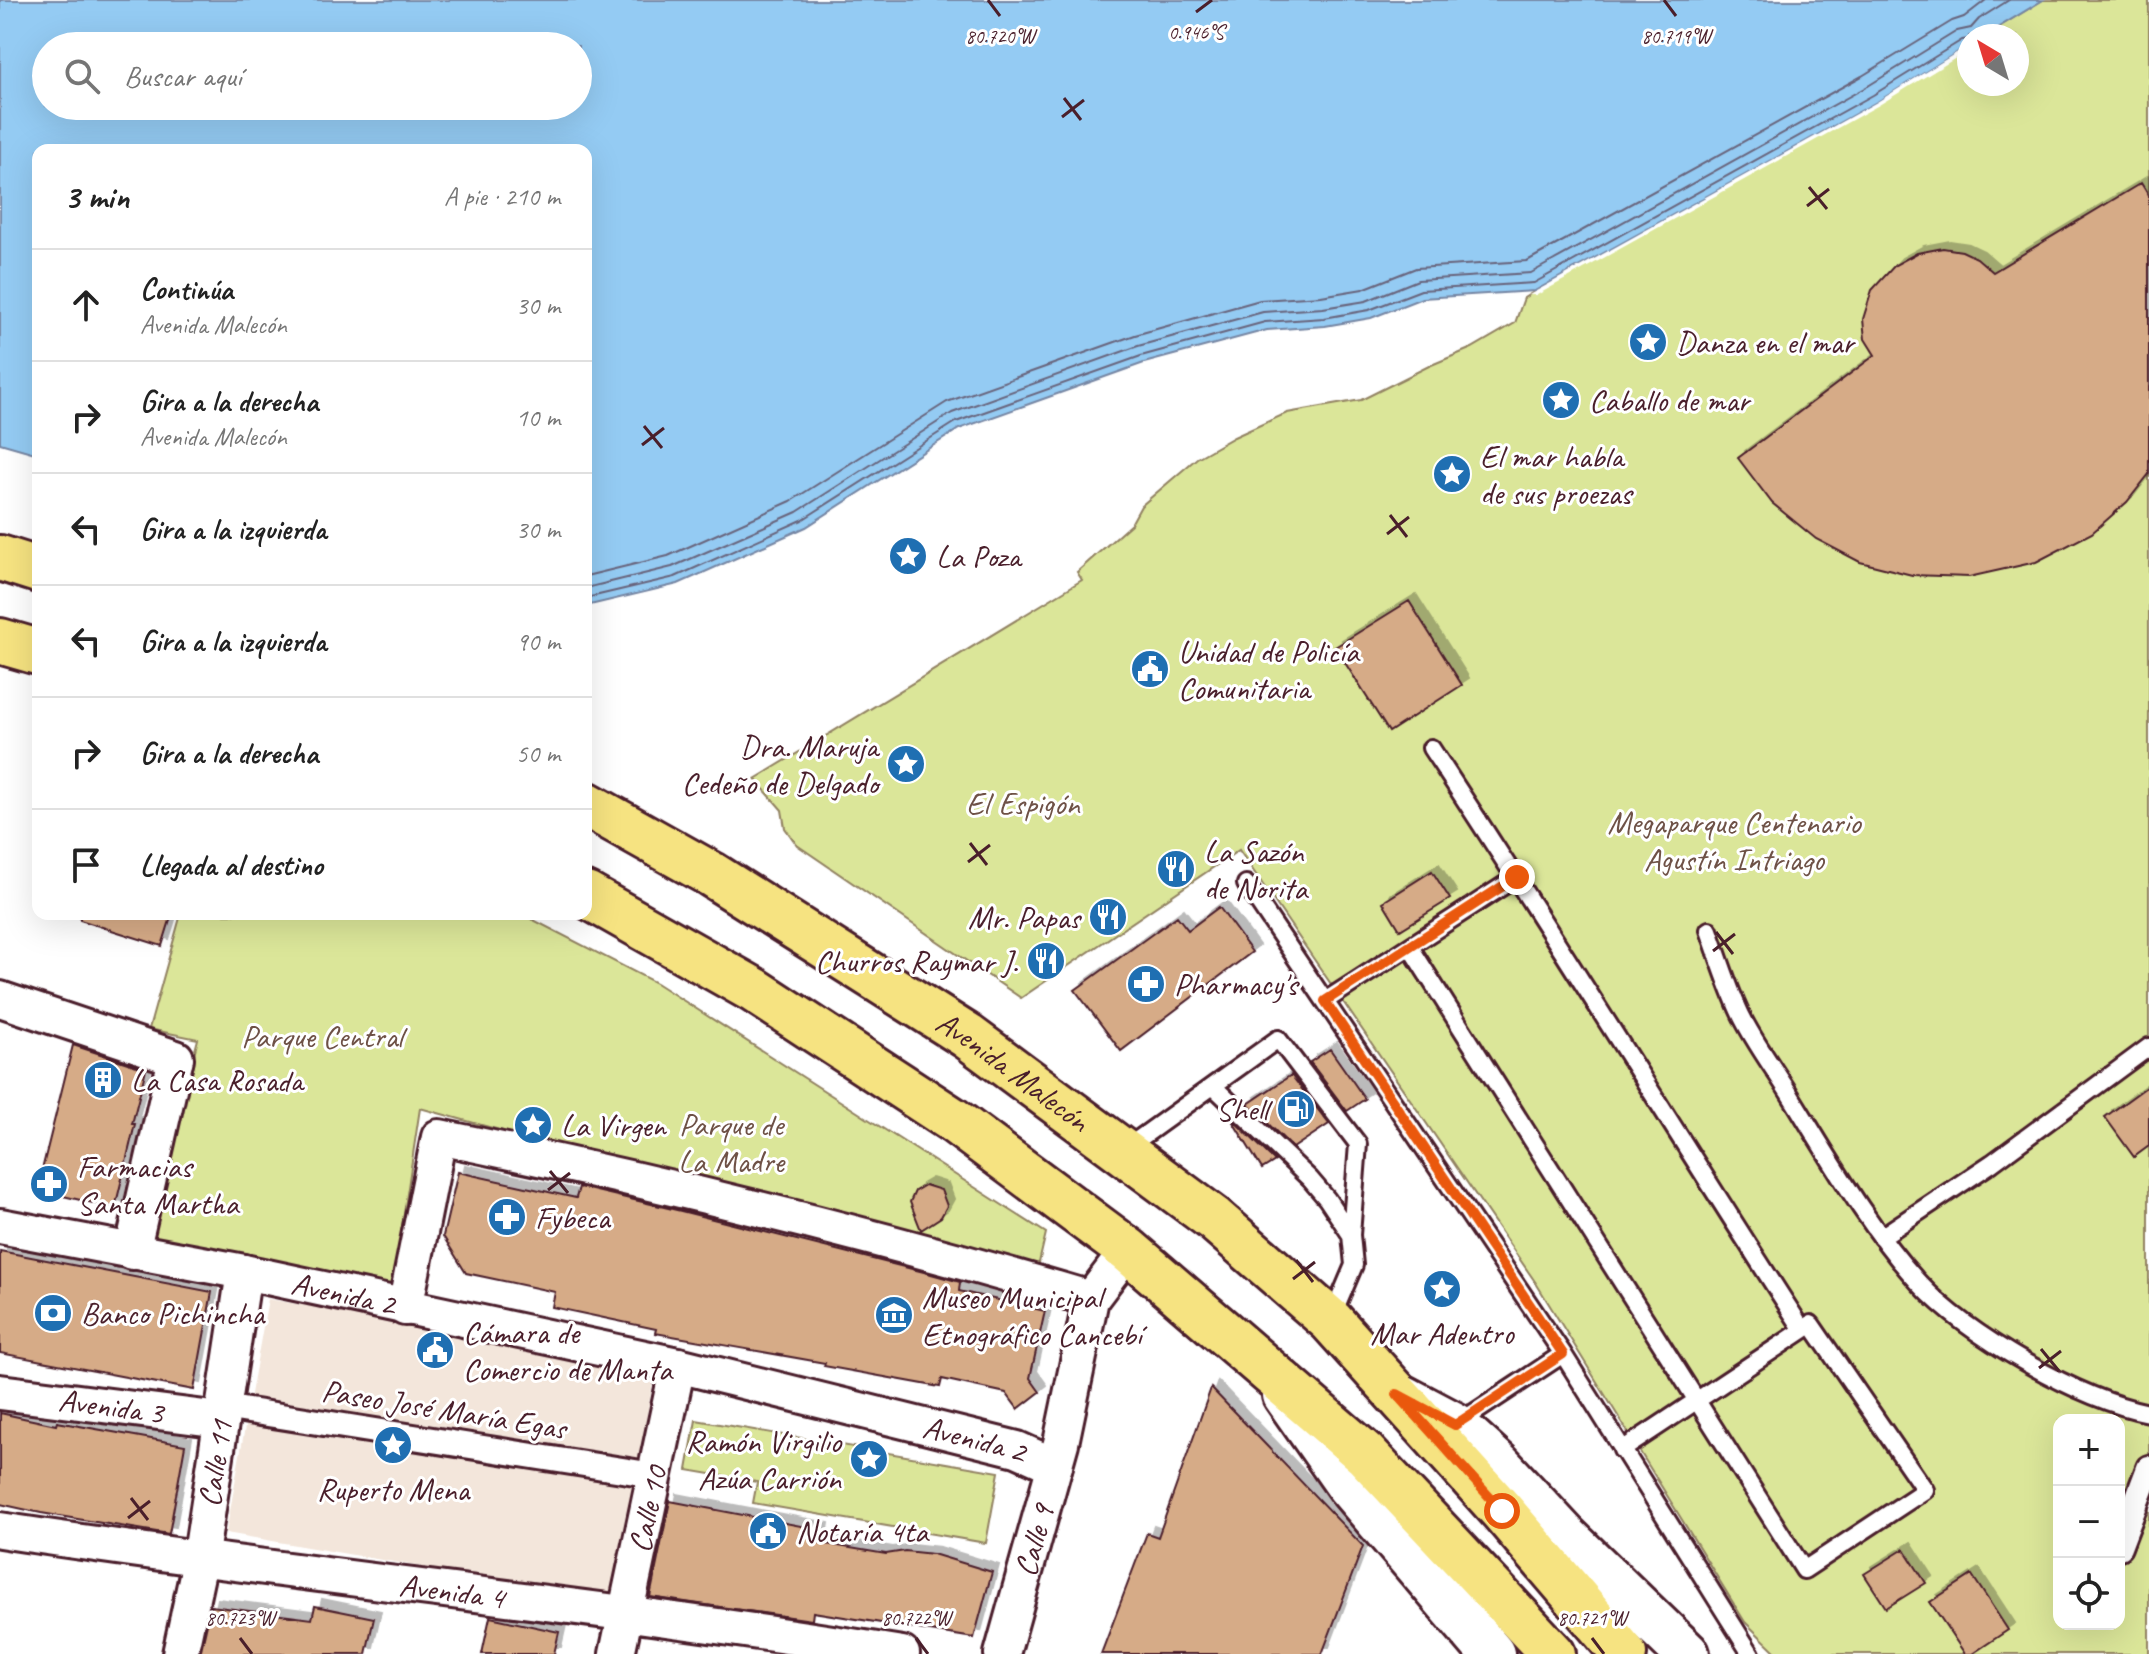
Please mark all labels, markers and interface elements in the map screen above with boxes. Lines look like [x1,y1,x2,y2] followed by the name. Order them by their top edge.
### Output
[1168,20,1228,45] text: 0.946°S
[965,24,1038,49] text: 80.720°W
[1641,24,1714,49] text: 80.719°W
[1957,24,2029,96] north arrow
[32,32,592,120] search box
[60,54,104,98] icon: search
[124,57,242,95] text: Buscar aquí
[64,175,129,218] text: 3 min
[444,180,560,213] text: A pie · 210 m
[140,270,233,308] text: Continúa
[64,283,108,327] icon: ahead
[516,289,560,322] text: 30 m
[140,308,287,341] text: Avenida Malecón
[1627,321,1669,363] place icon: Danza en el mar
[1676,322,1856,363] place label: Danza en el mar
[1540,379,1582,421] place icon: Caballo de mar
[1589,380,1752,421] place label: Caballo de mar
[140,382,318,420] text: Gira a la derecha
[64,395,108,439] icon: right
[516,401,560,434] text: 10 m
[140,420,287,453] text: Avenida Malecón
[1480,436,1634,514] place label: El mar habla de sus proezas
[1431,453,1473,495] place icon: El mar habla de sus proezas
[64,507,108,551] icon: left
[140,510,326,548] text: Gira a la izquierda
[516,513,560,546] text: 30 m
[887,535,929,577] place icon: La Poza
[936,536,1023,577] place label: La Poza
[64,619,108,663] icon: left
[140,622,326,660] text: Gira a la izquierda
[516,625,560,658] text: 90 m
[1178,631,1361,709] place label: Unidad de Policía Comunitaria
[1129,648,1171,690] public building icon: Unidad de Policía Comunitaria
[682,726,882,804] place label: Dra. Maruja Cedeño de Delgado
[64,731,108,775] icon: right
[140,734,318,772] text: Gira a la derecha
[516,737,560,770] text: 50 m
[885,743,927,785] place icon: Dra. Maruja Cedeño de Delgado
[966,783,1081,824] park label: El Espigón
[1607,802,1862,880] park label: Megaparque Centenario Agustín Intriago
[1204,831,1309,909] place label: La Sazón de Norita
[64,843,108,887] icon: arrive
[140,846,323,884] text: Llegada al destino
[1155,848,1197,890] restaurant icon: La Sazón de Norita
[1499,859,1535,895] route end
[1087,896,1129,938] restaurant icon: Mr. Papas
[968,897,1082,938] place label: Mr. Papas
[1025,940,1067,982] restaurant icon: Churros Raymar J.
[815,941,1019,982] place label: Churros Raymar J.
[1125,963,1167,1005] pharmacy icon: Pharmacy's
[1174,964,1300,1005] place label: Pharmacy's
[928,1002,1099,1142] street label: Avenida Malecón
[241,1016,408,1057] park label: Parque Central
[82,1059,124,1101] building icon: La Casa Rosada
[131,1060,306,1101] place label: La Casa Rosada
[1275,1088,1317,1130] fuel station icon: Shell
[1216,1089,1274,1130] place label: Shell
[512,1104,554,1146] place icon: La Virgen
[678,1104,786,1182] park label: Parque de La Madre
[561,1105,667,1146] place label: La Virgen
[77,1146,241,1224] place label: Farmacias Santa Martha
[28,1163,70,1205] pharmacy icon: Farmacias Santa Martha
[486,1196,528,1238] pharmacy icon: Fybeca
[535,1197,612,1238] place label: Fybeca
[288,1263,402,1325] street label: Avenida 2
[1421,1268,1463,1310] place icon: Mar Adentro
[922,1277,1148,1355] place label: Museo Municipal Etnográfico Cancebí
[32,1292,74,1334] bank icon: Banco Pichincha
[81,1293,266,1334] place label: Banco Pichincha
[873,1294,915,1336] museum icon: Museo Municipal Etnográfico Cancebí
[463,1312,674,1390] place label: Cámara de Comercio de Manta
[1370,1313,1515,1354] place label: Mar Adentro
[414,1329,456,1371] public building icon: Cámara de Comercio de Manta
[319,1370,571,1449] street label: Paseo José María Egas
[56,1380,168,1434] street label: Avenida 3
[919,1407,1036,1473] street label: Avenida 2
[2053,1414,2125,1630] map controls
[2053,1414,2125,1486] button: +
[189,1416,242,1509] street label: Calle 11
[686,1421,843,1499] place label: Ramón Virgilio Azúa Carrión
[372,1424,414,1466] place icon: Ruperto Mena
[848,1438,890,1480] place icon: Ramón Virgilio Azúa Carrión
[619,1460,678,1556] street label: Calle 10
[317,1469,471,1510] place label: Ruperto Mena
[2053,1486,2125,1558] button: −
[1484,1493,1520,1529] route start
[1005,1498,1064,1581] street label: Calle 9
[747,1510,789,1552] public building icon: Notaría 4ta
[796,1511,930,1552] place label: Notaría 4ta
[2053,1558,2125,1630] button: locate
[397,1564,510,1619] street label: Avenida 4
[205,1606,278,1631] text: 80.723°W
[881,1606,954,1631] text: 80.722°W
[1557,1606,1630,1631] text: 80.721°W

